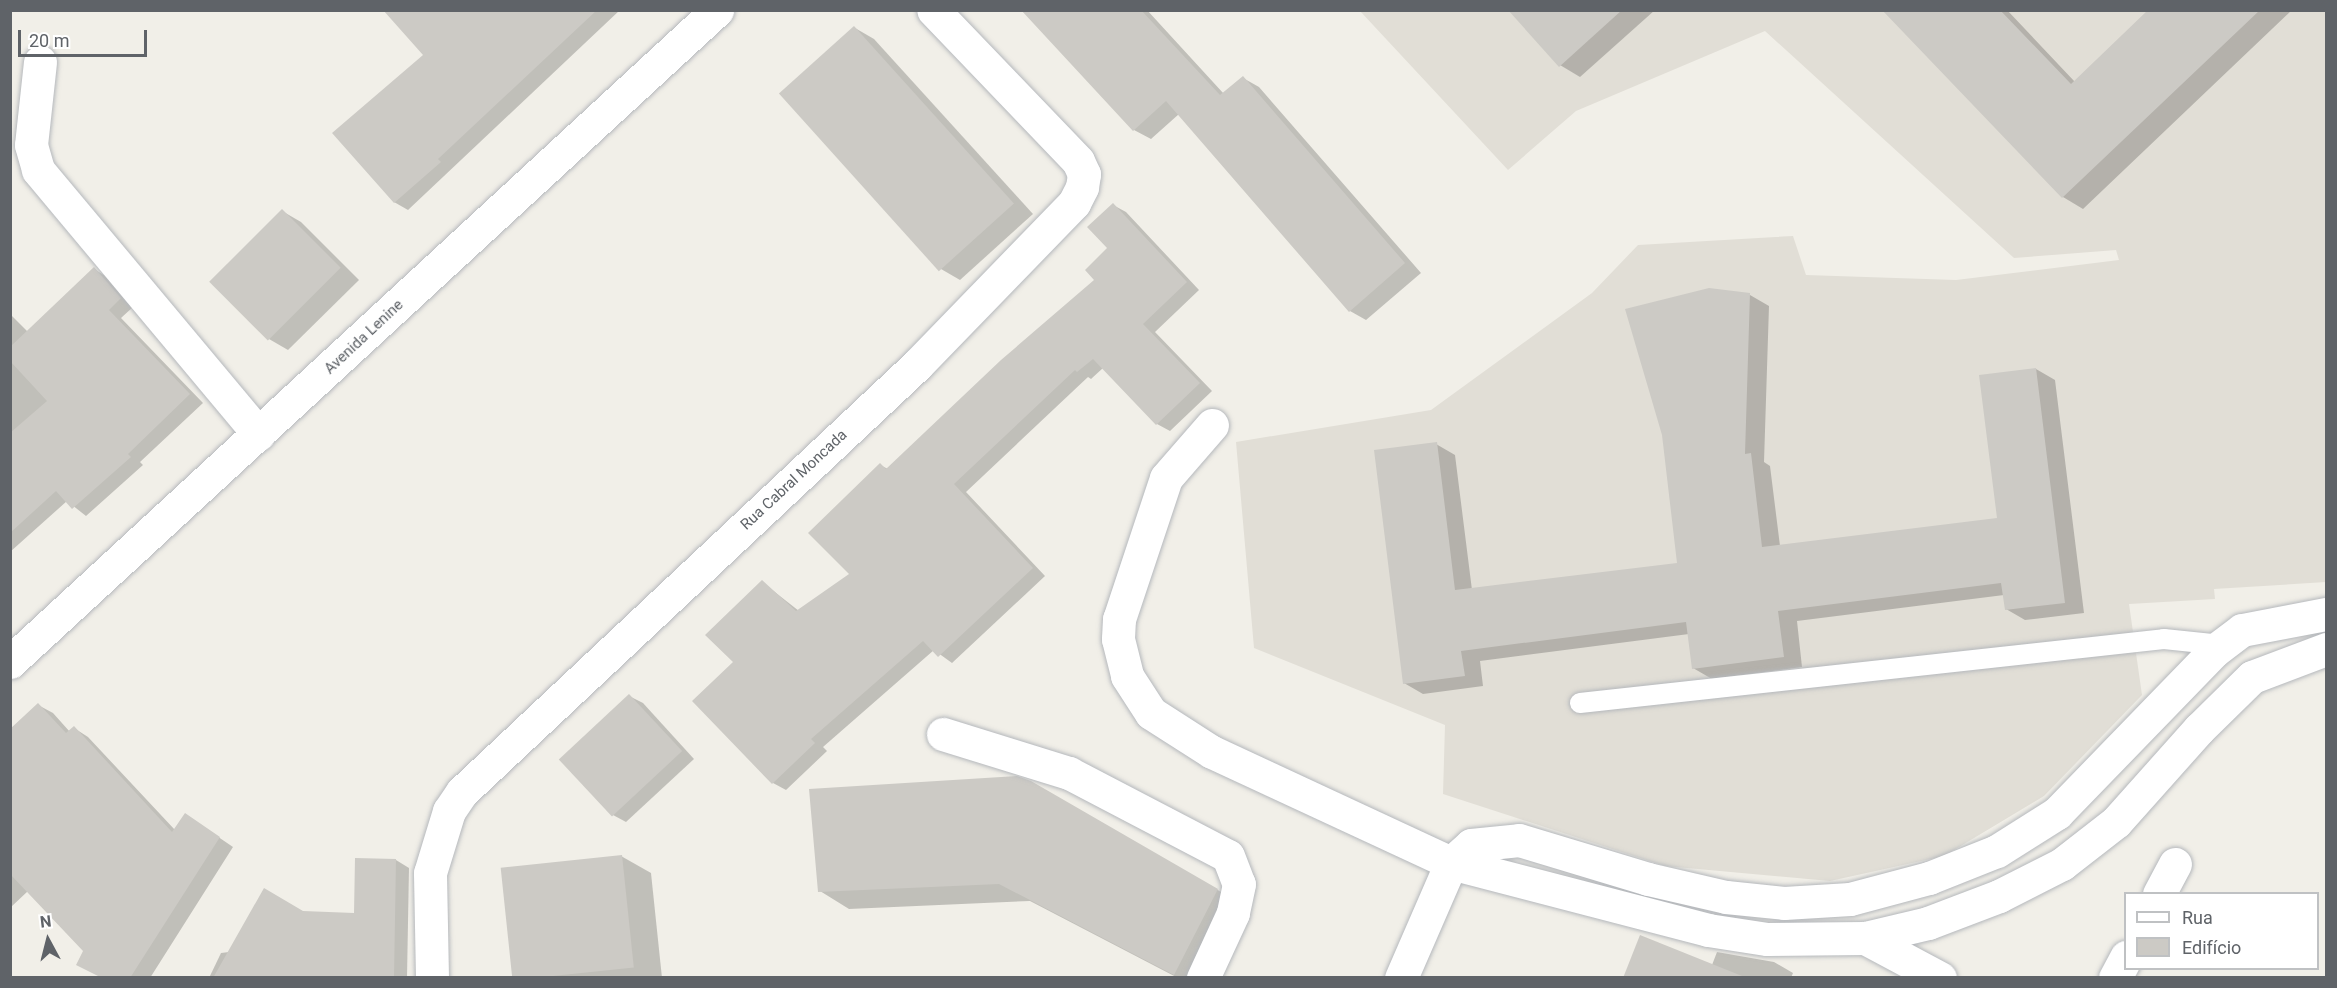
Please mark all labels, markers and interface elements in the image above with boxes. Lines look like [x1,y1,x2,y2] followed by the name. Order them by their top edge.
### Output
[21,18,150,56] scale bar
[29,30,69,51] text: 20 m
[321,296,407,378] street label: Avenida Lenine
[737,426,851,534] street label: Rua Cabral Moncada
[2124,892,2319,970] legend
[2182,907,2213,928] text: Rua
[18,910,78,970] north arrow
[39,912,53,932] text: N
[2182,937,2241,958] text: Edifício

